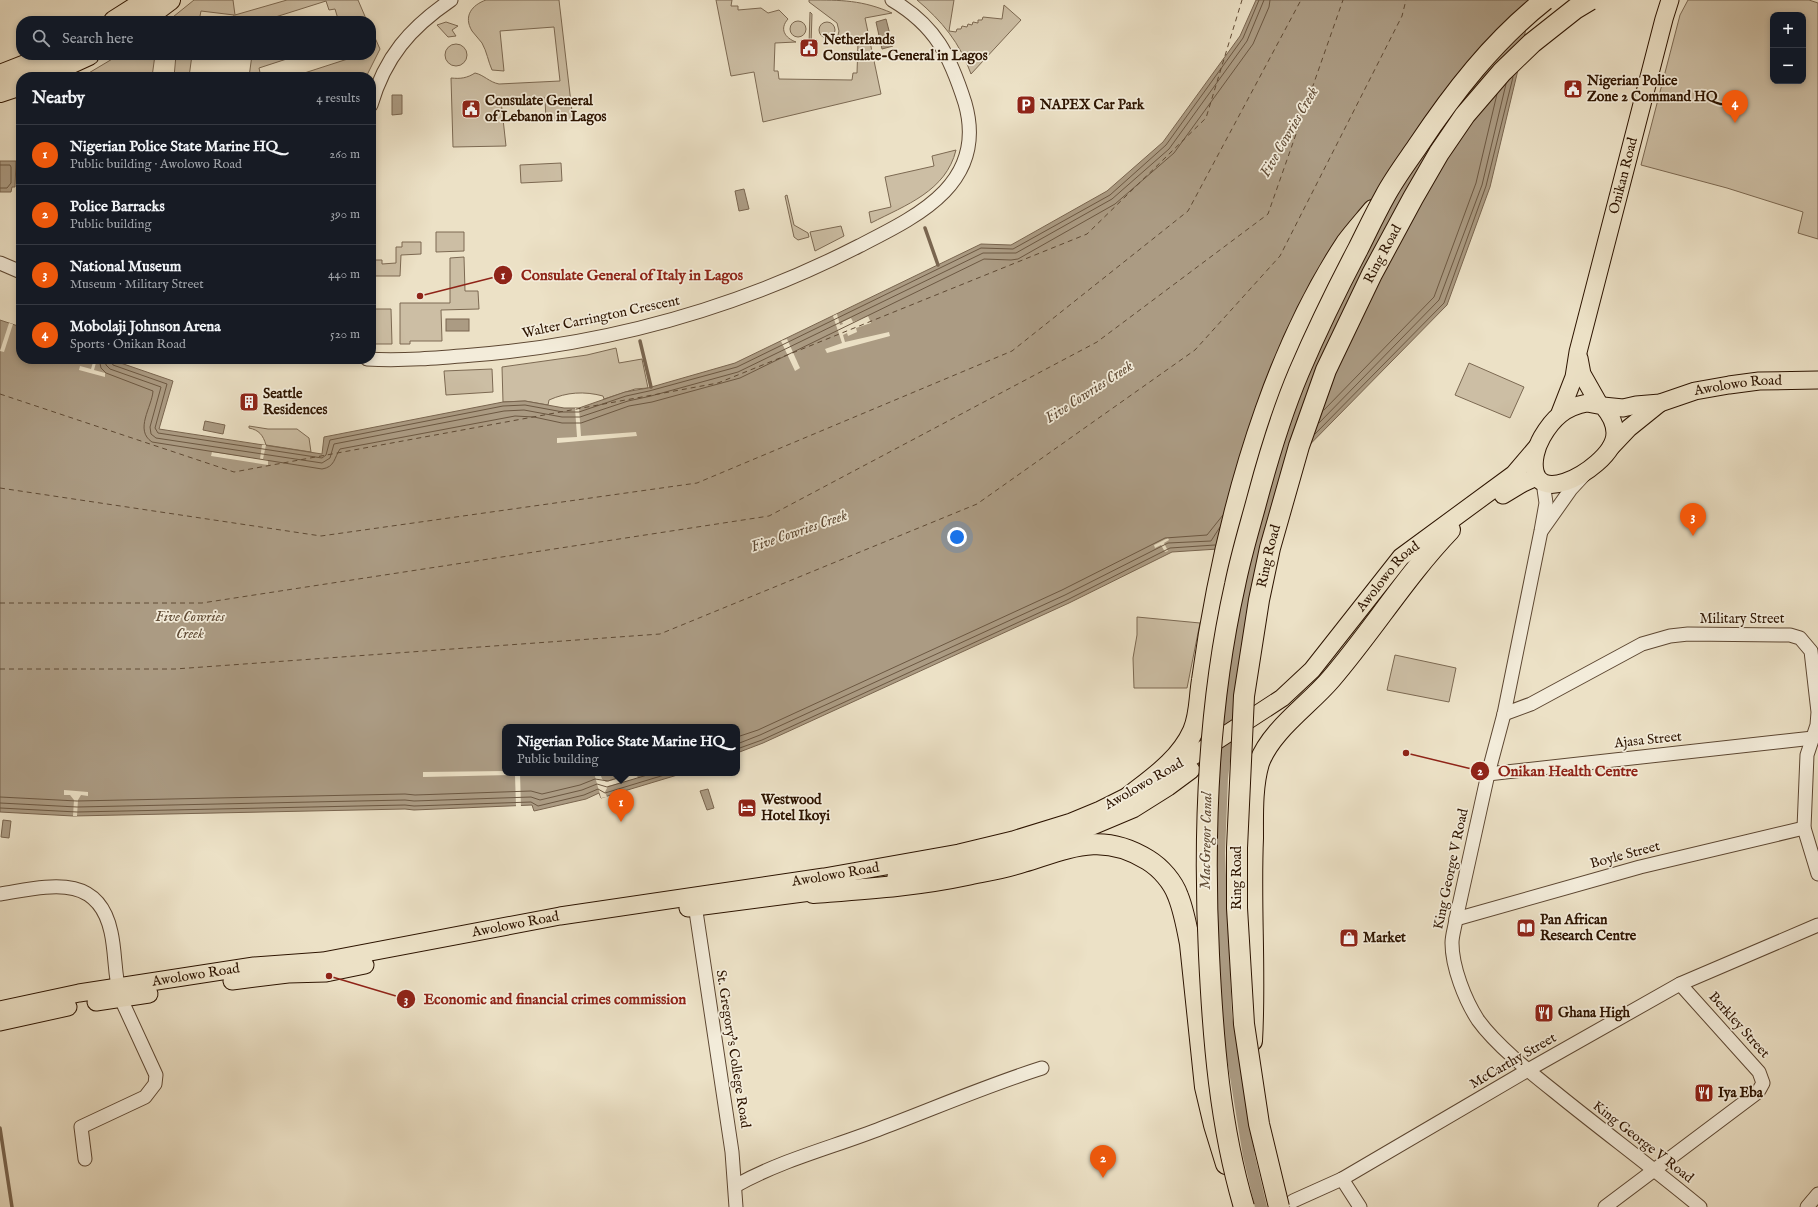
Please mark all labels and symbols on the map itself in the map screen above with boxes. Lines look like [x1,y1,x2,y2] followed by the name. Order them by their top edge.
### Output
[822,31,988,65] place label: Netherlands Consulate-General in Lagos
[798,37,820,59] public building icon: Netherlands Consulate-General in Lagos
[1586,72,1728,106] place label: Nigerian Police Zone 2 Command HQ
[1562,78,1584,100] public building icon: Nigerian Police Zone 2 Command HQ
[1256,84,1322,180] water label: Five Cowries Creek
[1722,90,1748,123] pin: 4
[485,92,606,126] place label: Consulate General of Lebanon in Lagos
[1015,94,1037,116] parking icon: NAPEX Car Park
[1039,96,1145,114] place label: NAPEX Car Park
[460,98,482,120] public building icon: Consulate General of Lebanon in Lagos
[1605,135,1642,216] street label: Onikan Road
[1360,221,1406,286] street label: Ring Road
[493,261,751,288] callout: Consulate General of Italy in Lagos
[521,266,744,285] text: Consulate General of Italy in Lagos
[501,268,506,283] text: 1
[520,291,682,343] street label: Walter Carrington Crescent
[1041,357,1137,427] water label: Five Cowries Creek
[1692,372,1783,400] street label: Awolowo Road
[263,385,327,419] place label: Seattle Residences
[238,391,260,413] building icon: Seattle Residences
[1680,503,1706,536] pin: 3
[748,506,850,556] water label: Five Cowries Creek
[1253,522,1285,589] street label: Ring Road
[947,527,967,547] your location
[1352,537,1424,616] street label: Awolowo Road
[155,607,225,643] water label: Five Cowries Creek
[1699,610,1785,628] street label: Military Street
[1612,727,1683,753] street label: Ajasa Street
[1100,754,1187,814] street label: Awolowo Road
[1470,757,1646,784] callout: Onikan Health Centre
[1498,762,1638,781] text: Onikan Health Centre
[1477,764,1483,779] text: 2
[608,789,634,822] pin: 1
[760,791,830,825] place label: Westwood Hotel Ikoyi
[1196,791,1217,890] water label: MacGregor Canal
[736,797,758,819] hotel icon: Westwood Hotel Ikoyi
[1429,806,1473,931] street label: King George V Road
[1588,837,1662,873] street label: Boyle Street
[1228,845,1246,910] street label: Ring Road
[790,858,881,891] street label: Awolowo Road
[469,907,561,942] street label: Awolowo Road
[1540,911,1637,945] place label: Pan African Research Centre
[1515,917,1537,939] library icon: Pan African Research Centre
[1338,927,1360,949] shop icon: Market
[1363,929,1406,947] place label: Market
[150,959,241,991] street label: Awolowo Road
[712,969,754,1130] street label: St. Gregory's College Road
[396,985,694,1012] callout: Economic and financial crimes commission
[1704,988,1774,1062] street label: Berkley Street
[424,990,686,1009] text: Economic and financial crimes commission
[404,992,408,1007] text: 3
[1533,1002,1555,1024] restaurant icon: Ghana High
[1558,1004,1631,1022] place label: Ghana High
[1466,1029,1560,1093] street label: McCarthy Street
[1693,1082,1715,1104] restaurant icon: Iya Eba
[1718,1084,1764,1102] place label: Iya Eba
[1589,1097,1697,1187] street label: King George V Road
[1090,1145,1116,1178] pin: 2

